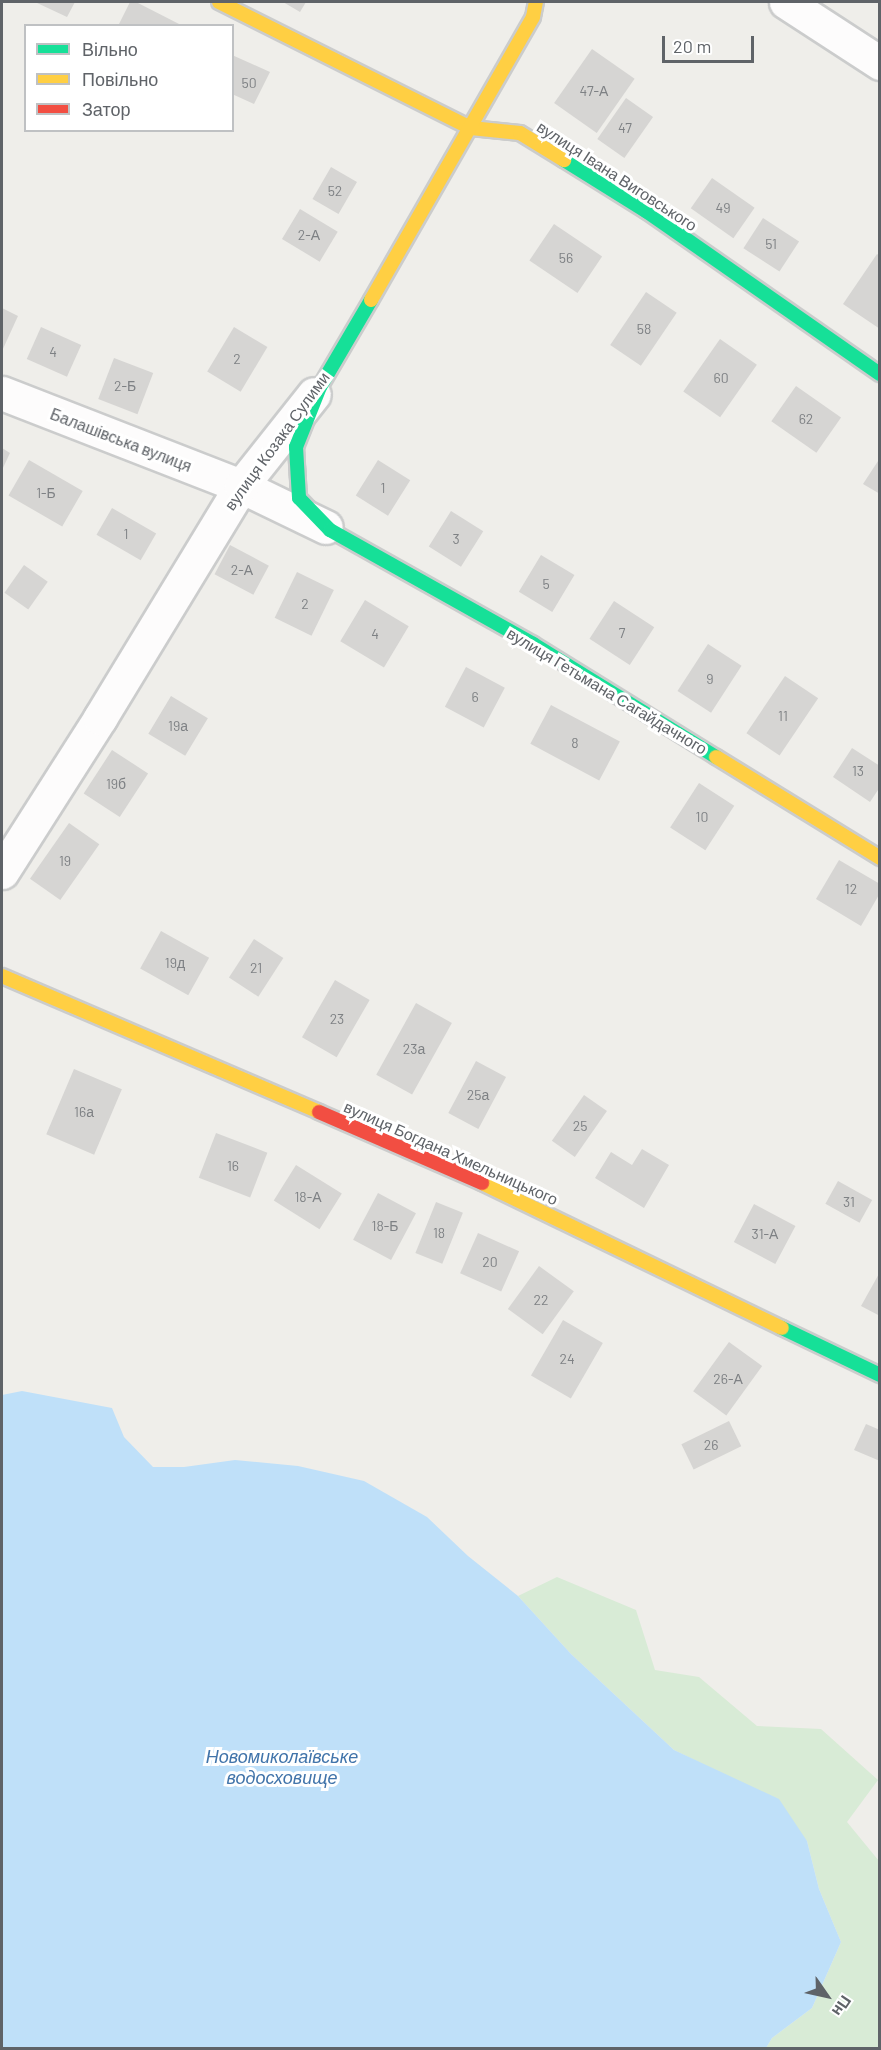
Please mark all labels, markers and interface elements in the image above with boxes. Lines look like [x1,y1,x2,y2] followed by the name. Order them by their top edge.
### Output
[24,24,234,132] legend
[665,24,756,62] scale bar
[673,35,711,57] text: 20 m
[82,38,138,60] text: Вільно
[82,68,158,90] text: Повільно
[241,75,257,91] house number: 50
[580,83,608,99] house number: 47-А
[82,98,131,120] text: Затор
[533,117,701,235] street label: вулиця Івана Виговського
[618,120,632,136] house number: 47
[328,183,342,199] house number: 52
[715,200,731,216] house number: 49
[298,227,320,243] house number: 2-А
[765,236,777,252] house number: 51
[559,250,573,266] house number: 56
[637,321,651,337] house number: 58
[49,344,57,360] house number: 4
[233,351,241,367] house number: 2
[220,368,334,514] street label: вулиця Козака Сулими
[713,370,729,386] house number: 60
[114,378,136,394] house number: 2-Б
[48,404,194,476] street label: Балашівська вулиця
[799,411,813,427] house number: 62
[381,480,385,496] house number: 1
[36,485,56,501] house number: 1-Б
[124,526,128,542] house number: 1
[452,531,460,547] house number: 3
[231,562,253,578] house number: 2-А
[542,576,550,592] house number: 5
[301,596,309,612] house number: 2
[504,624,710,758] street label: вулиця Гетьмана Сагайдачного
[619,625,625,641] house number: 7
[371,626,379,642] house number: 4
[706,671,714,687] house number: 9
[471,689,479,705] house number: 6
[778,708,788,724] house number: 11
[168,718,188,734] house number: 19а
[571,735,579,751] house number: 8
[852,763,864,779] house number: 13
[106,776,126,792] house number: 19б
[696,809,708,825] house number: 10
[59,853,71,869] house number: 19
[845,881,857,897] house number: 12
[165,955,185,971] house number: 19д
[250,960,262,976] house number: 21
[330,1011,344,1027] house number: 23
[403,1041,425,1057] house number: 23а
[467,1087,489,1103] house number: 25а
[341,1097,561,1209] street label: вулиця Богдана Хмельницького
[74,1104,94,1120] house number: 16а
[573,1118,587,1134] house number: 25
[227,1158,239,1174] house number: 16
[294,1189,322,1205] house number: 18-А
[843,1194,855,1210] house number: 31
[372,1218,398,1234] house number: 18-Б
[433,1225,445,1241] house number: 18
[752,1226,778,1242] house number: 31-А
[482,1254,498,1270] house number: 20
[533,1292,549,1308] house number: 22
[559,1351,575,1367] house number: 24
[713,1371,743,1387] house number: 26-А
[704,1437,718,1453] house number: 26
[206,1746,358,1788] water label: Новомиколаївське водосховище
[797,1966,857,2026] north arrow
[829,1992,856,2020] text: Пн

